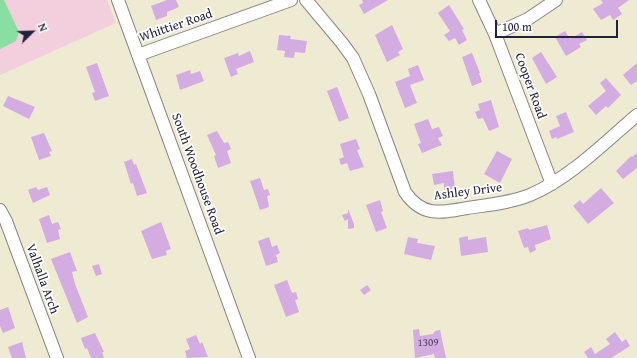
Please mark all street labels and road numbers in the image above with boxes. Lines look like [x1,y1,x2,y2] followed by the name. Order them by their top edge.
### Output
[137,6,215,46] street label: Whittier Road
[511,51,549,121] street label: Cooper Road
[168,111,226,237] street label: South Woodhouse Road
[433,180,503,204] street label: Ashley Drive
[22,242,62,316] street label: Valhalla Arch

